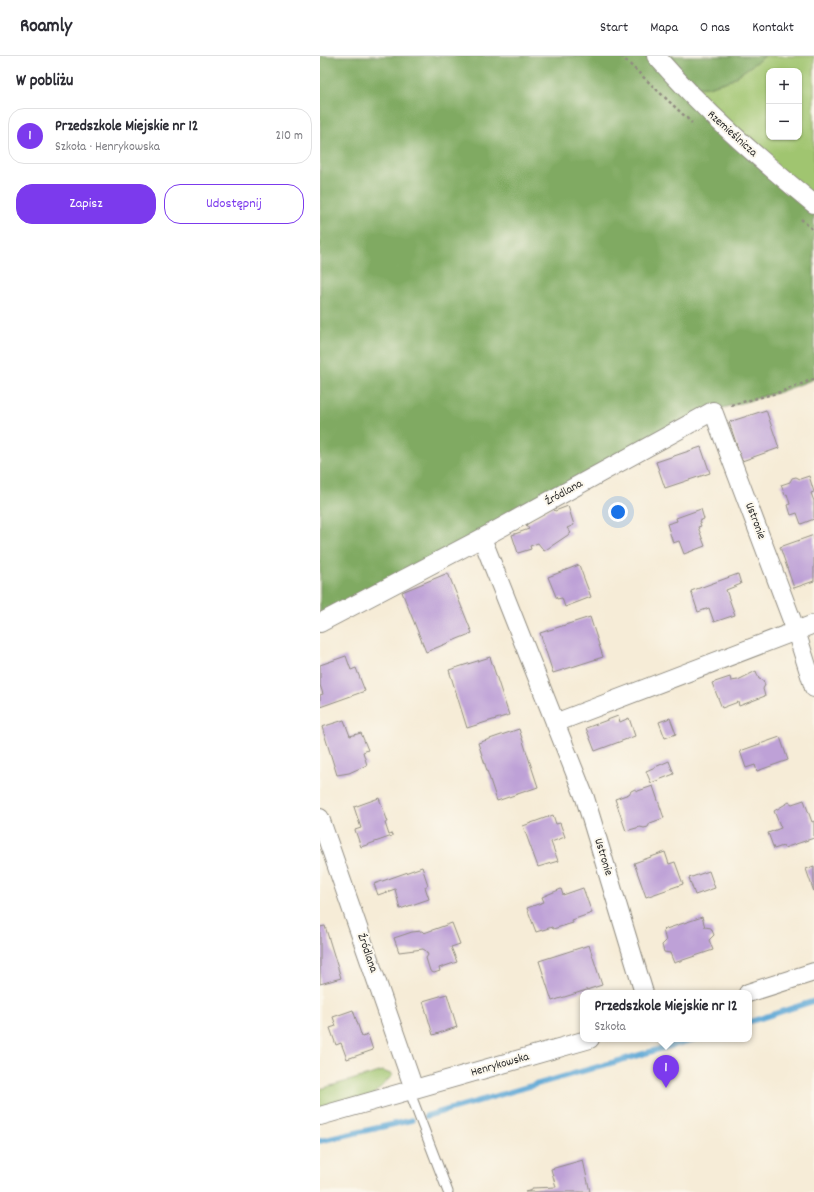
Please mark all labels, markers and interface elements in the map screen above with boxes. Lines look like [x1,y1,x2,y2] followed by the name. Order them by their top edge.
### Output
[20,14,72,41] text: Roamly
[600,18,628,38] text: Start
[650,18,678,38] text: Mapa
[700,18,730,38] text: O nas
[752,18,794,38] text: Kontakt
[766,68,802,140] map controls
[766,68,802,104] button: +
[16,70,73,94] text: W pobliżu
[766,104,802,140] button: −
[703,107,761,161] street label: Rzemieślnicza
[55,116,198,138] text: Przedszkole Miejskie nr 12
[29,127,31,146] text: 1
[275,127,303,146] text: 210 m
[55,138,160,157] text: Szkoła · Henrykowska
[16,184,156,224] button: Zapisz
[164,184,304,224] button: Udostępnij
[542,476,586,510] street label: Źródlana
[740,500,770,542] street label: Ustronie
[608,502,628,522] your location
[589,836,617,878] street label: Ustronie
[352,931,382,975] street label: Źródlana
[580,990,752,1042] popup
[594,996,738,1018] text: Przedszkole Miejskie nr 12
[594,1018,626,1037] text: Szkoła
[469,1048,531,1081] street label: Henrykowska
[653,1055,679,1088] pin: 1

